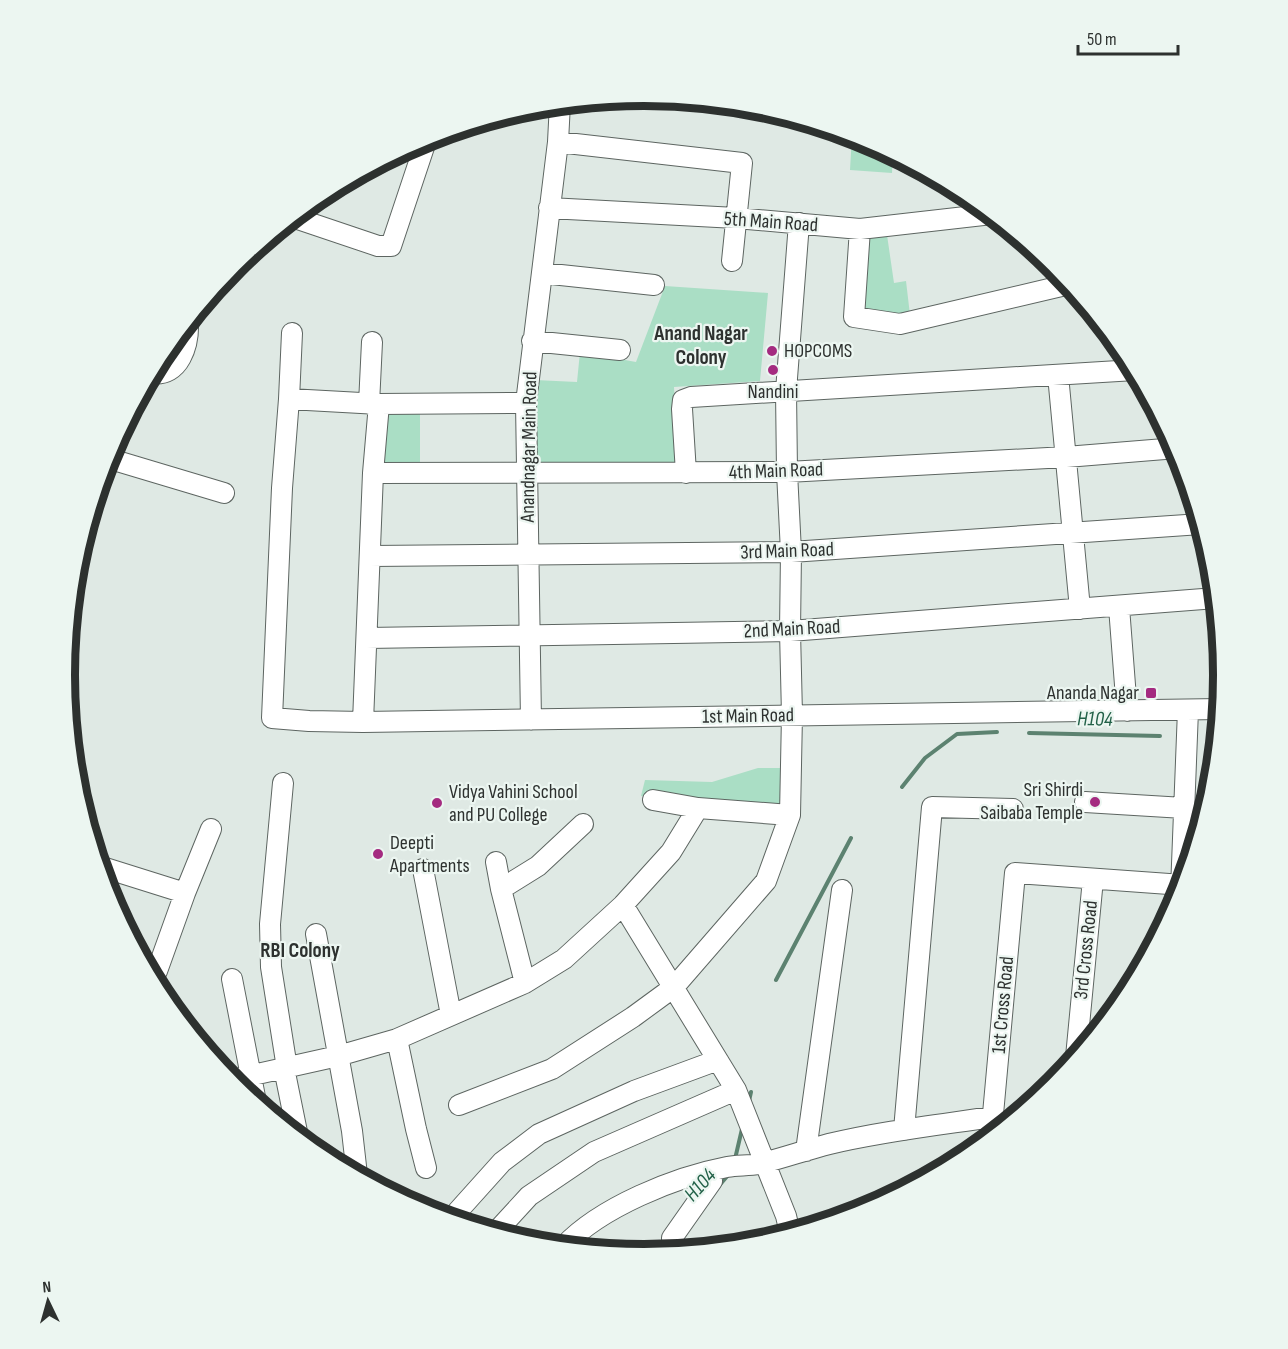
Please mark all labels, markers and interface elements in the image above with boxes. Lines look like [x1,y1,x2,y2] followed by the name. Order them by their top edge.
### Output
[1078,18,1178,56] scale bar
[1087,29,1117,50] text: 50 m
[723,207,819,237] street label: 5th Main Road
[653,321,748,370] district label: Anand Nagar Colony
[784,339,852,363] place label: HOPCOMS
[765,344,779,358] marker: HOPCOMS
[766,363,780,377] marker: Nandini
[516,371,542,524] street label: Anandnagar Main Road
[748,380,798,404] place label: Nandini
[728,457,824,485] street label: 4th Main Road
[740,537,834,565] street label: 3rd Main Road
[743,614,841,644] street label: 2nd Main Road
[1046,681,1139,705] place label: Ananda Nagar
[1144,686,1158,700] marker: Ananda Nagar
[702,703,794,729] street label: 1st Main Road
[1077,706,1113,732] water label: H104
[980,778,1083,825] place label: Sri Shirdi Saibaba Temple
[449,780,578,827] place label: Vidya Vahini School and PU College
[1088,795,1102,809] marker: Sri Shirdi Saibaba Temple
[430,796,444,810] marker: Vidya Vahini School and PU College
[389,831,470,878] place label: Deepti Apartments
[371,847,385,861] marker: Deepti Apartments
[1069,899,1103,1001] street label: 3rd Cross Road
[260,938,340,963] district label: RBI Colony
[987,955,1019,1055] street label: 1st Cross Road
[679,1163,721,1207] water label: H104
[18,1271,78,1331] north arrow
[42,1278,52,1297] text: N

